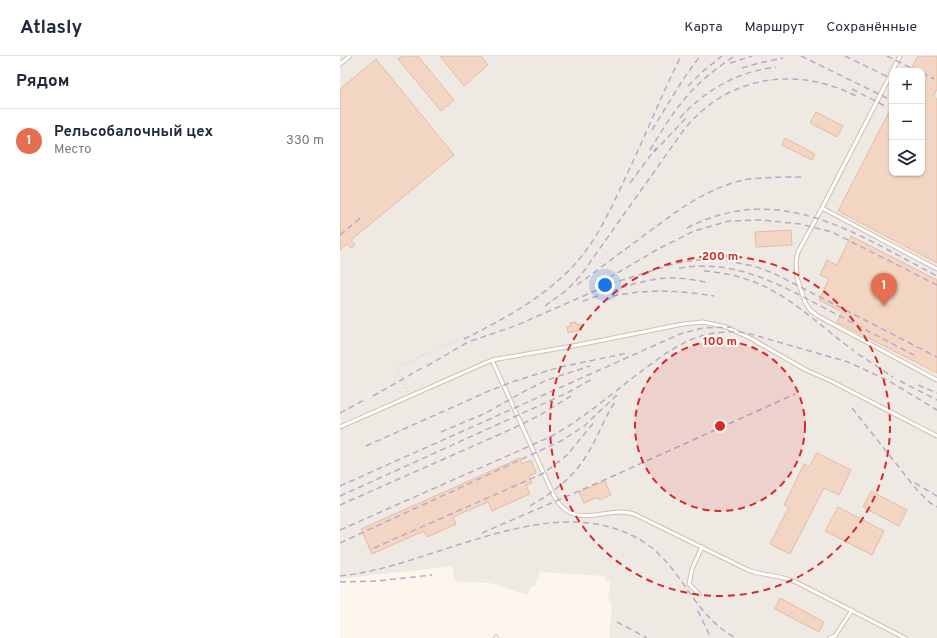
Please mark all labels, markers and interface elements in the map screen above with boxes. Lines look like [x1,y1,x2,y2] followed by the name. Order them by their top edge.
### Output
[20,16,82,40] text: Atlasly
[684,19,723,36] text: Карта
[745,19,804,36] text: Маршрут
[826,19,917,36] text: Сохранённые
[889,68,925,176] map controls
[889,68,925,104] button: +
[16,71,69,93] text: Рядом
[889,104,925,140] button: −
[54,123,213,142] text: Рельсобалочный цех
[26,133,32,149] text: 1
[286,133,324,149] text: 330 m
[889,140,925,176] button: layers
[54,142,91,158] text: Место
[702,249,738,265] text: 200 m
[871,273,897,306] pin: 1
[595,275,615,295] your location
[703,334,737,350] text: 100 m
[713,419,727,433] centre of rings

